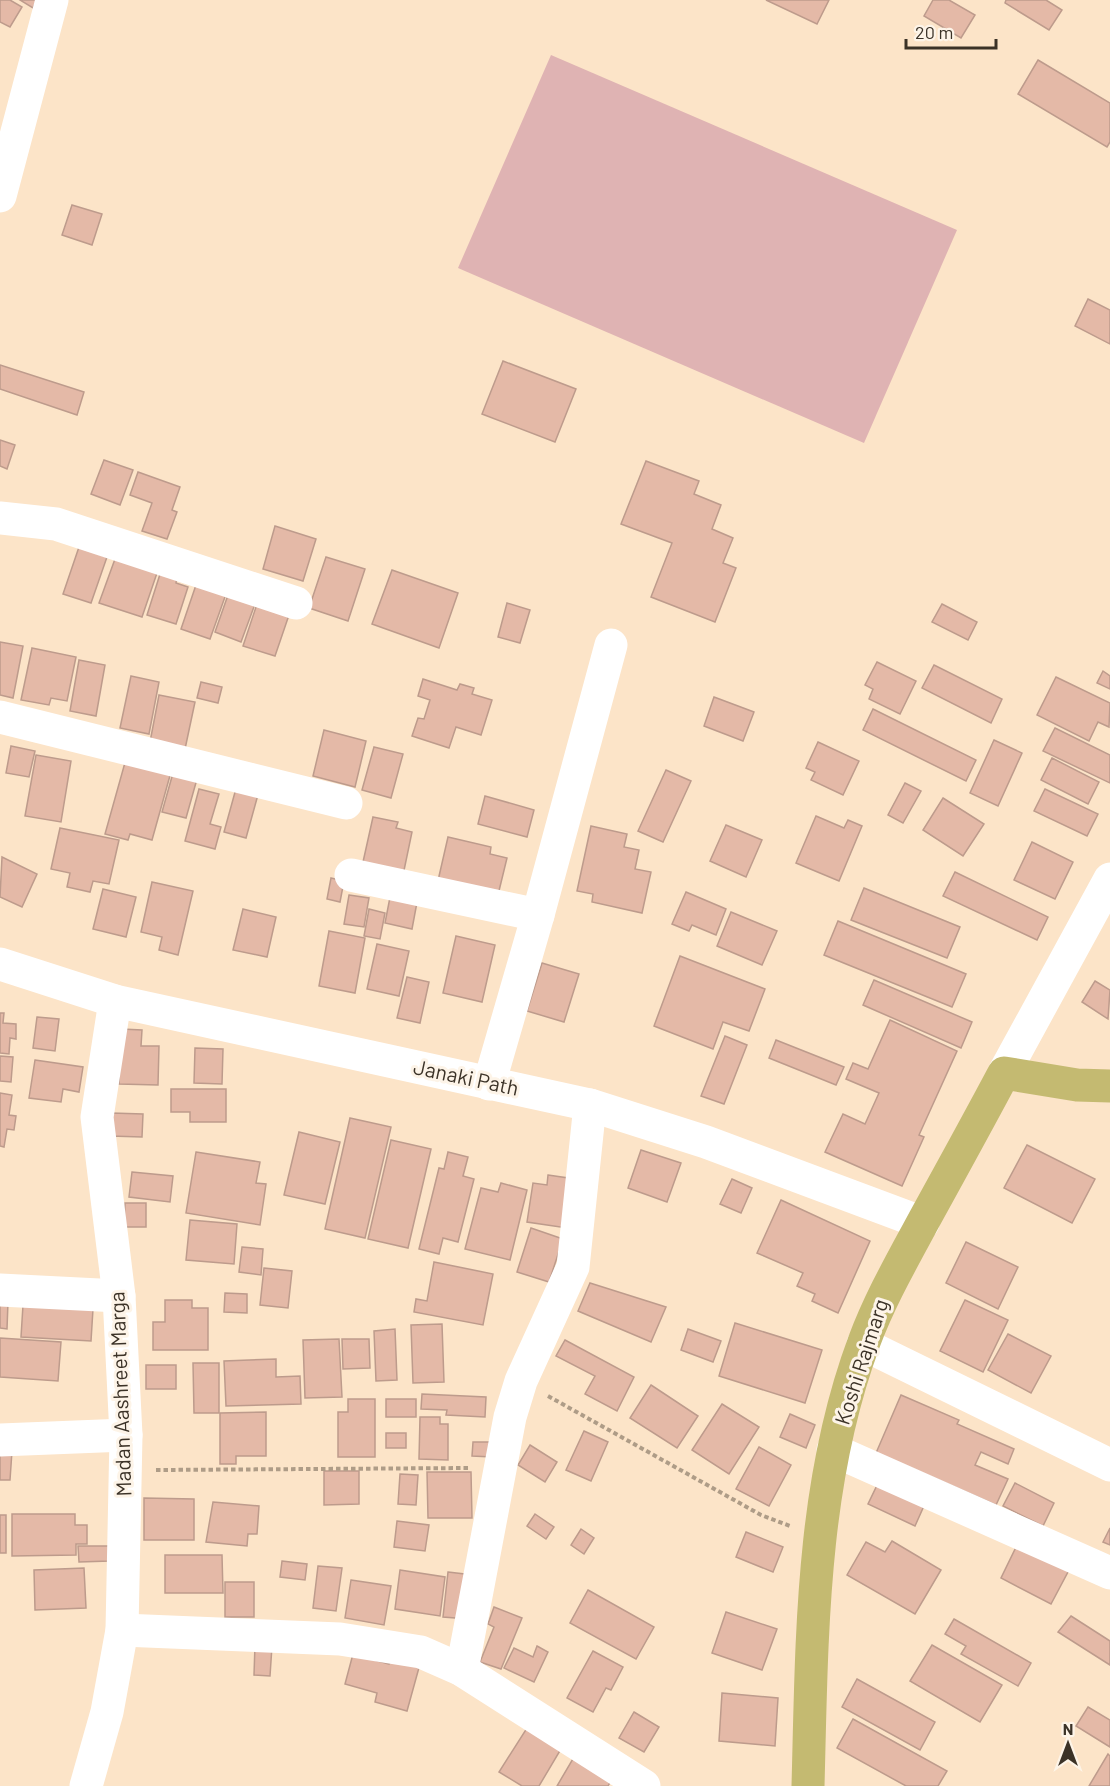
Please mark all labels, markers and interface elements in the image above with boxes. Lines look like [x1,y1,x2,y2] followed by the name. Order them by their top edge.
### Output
[906,12,996,50] scale bar
[915,21,953,43] text: 20 m
[411,1053,521,1100] street label: Janaki Path
[103,1291,136,1497] street label: Madan Aashreet Marga
[829,1296,893,1427] street label: Koshi Rajmarg
[1038,1714,1098,1774] north arrow
[1063,1719,1073,1738] text: N

